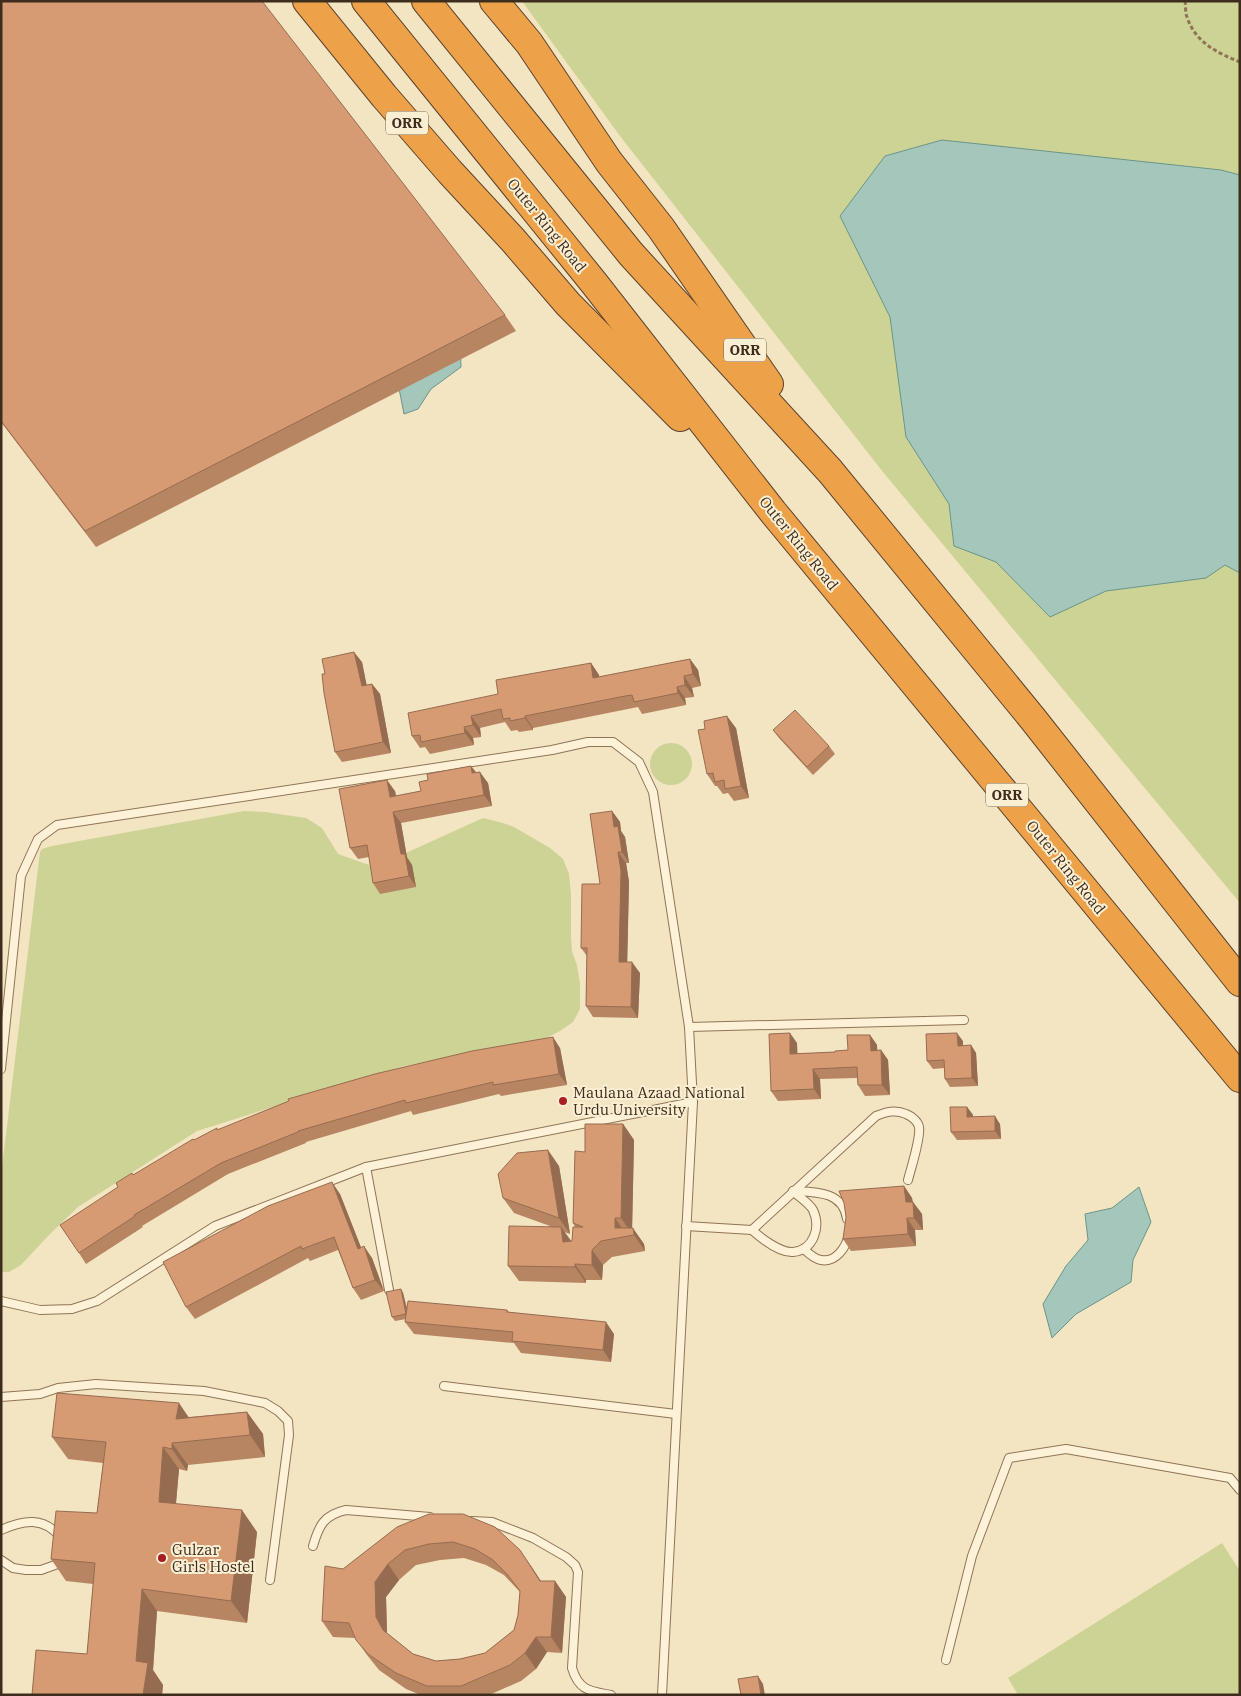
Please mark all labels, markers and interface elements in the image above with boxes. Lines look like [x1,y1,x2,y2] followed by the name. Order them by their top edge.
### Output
[386,112,428,134] road number: ORR
[503,174,591,276] street label: Outer Ring Road
[724,338,766,362] road number: ORR
[755,492,843,594] street label: Outer Ring Road
[986,784,1028,806] road number: ORR
[1022,816,1110,918] street label: Outer Ring Road
[573,1083,745,1119] place label: Maulana Azaad National Urdu University
[557,1095,569,1107] marker: Maulana Azaad National Urdu University
[172,1540,255,1576] place label: Gulzar Girls Hostel
[156,1552,168,1564] marker: Gulzar Girls Hostel

